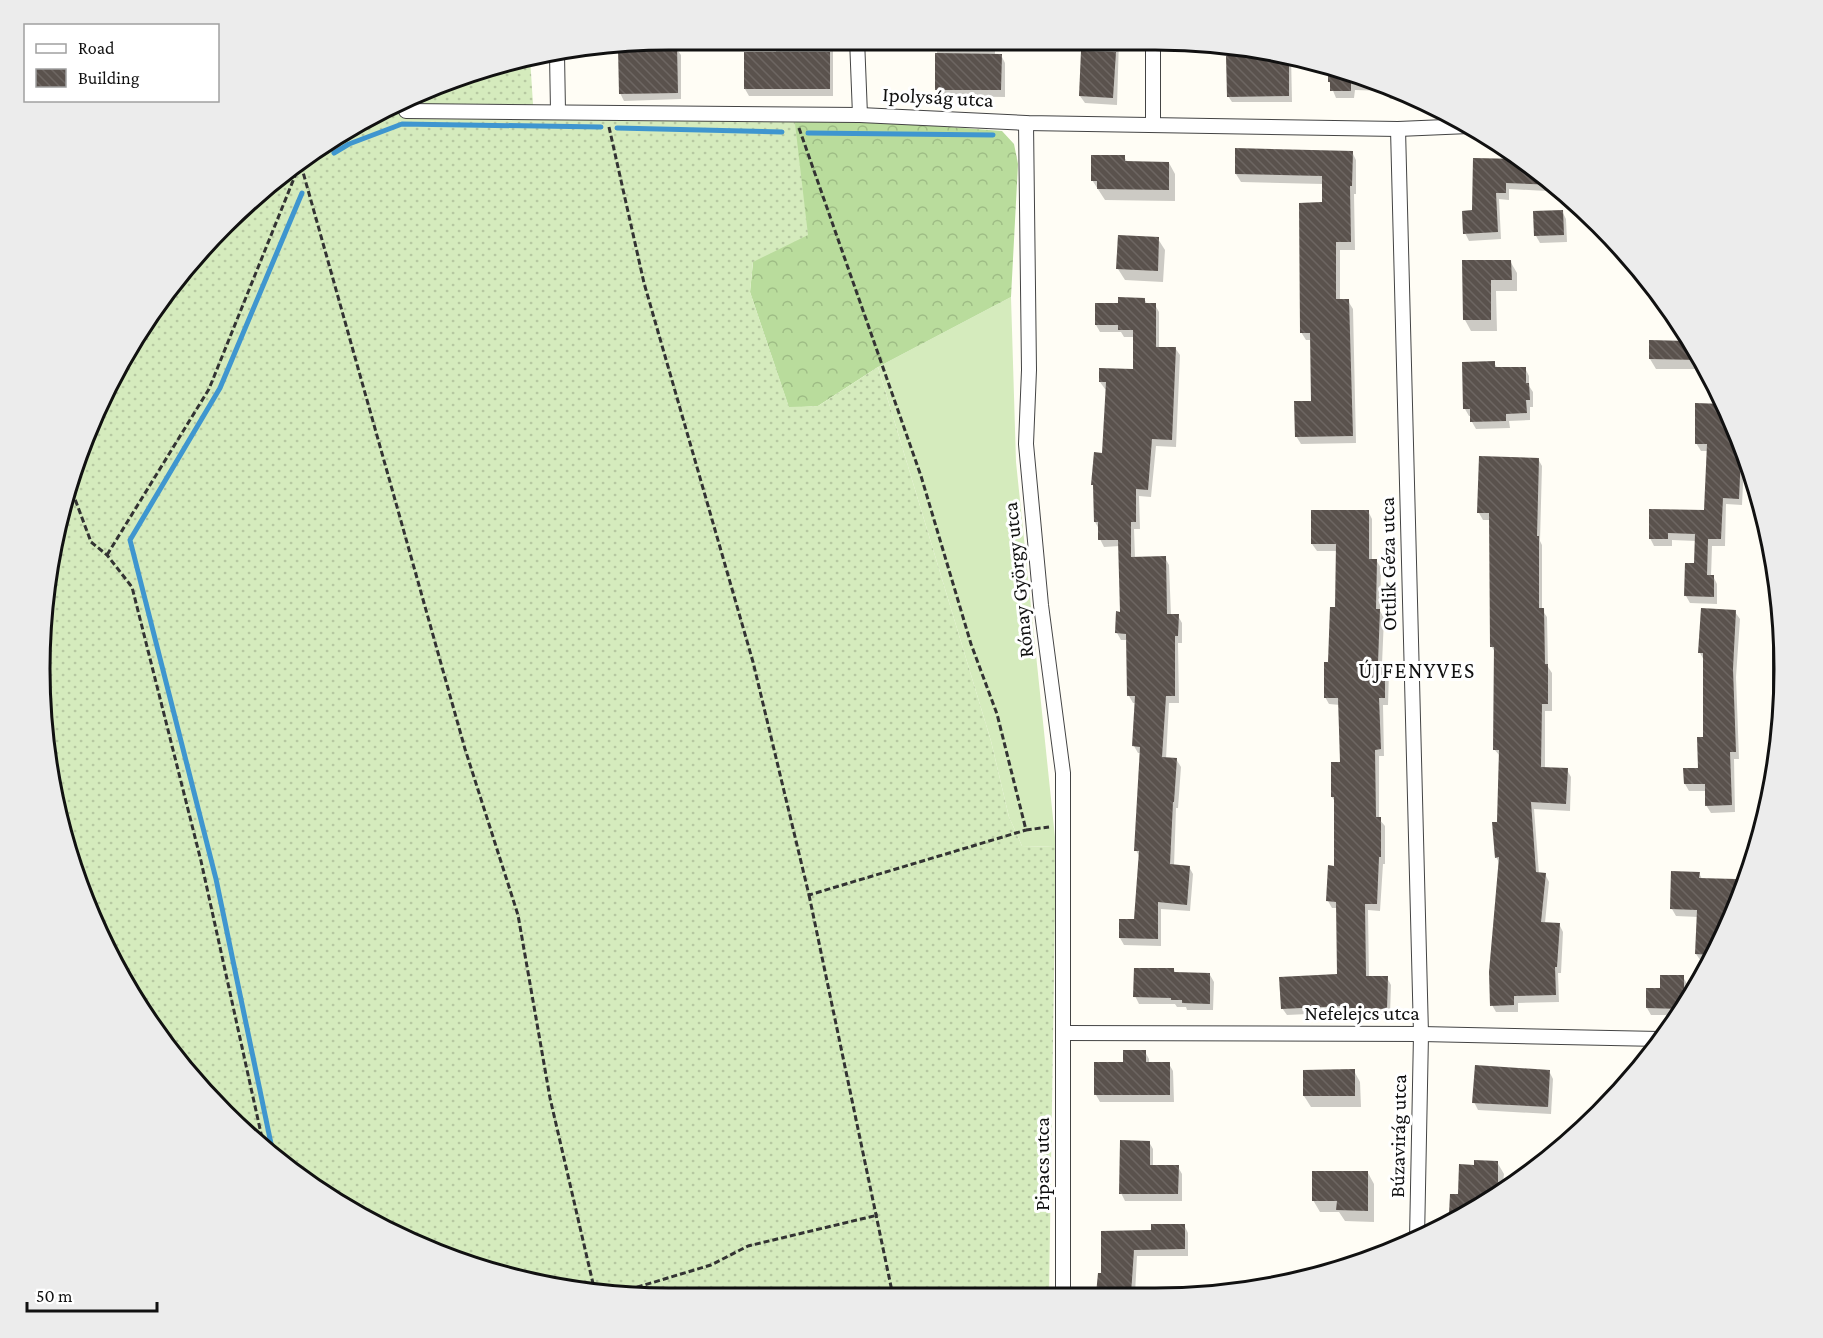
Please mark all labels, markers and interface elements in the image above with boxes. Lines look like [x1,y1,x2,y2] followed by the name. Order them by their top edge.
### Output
[24,24,219,102] legend
[78,38,115,58] text: Road
[78,68,140,88] text: Building
[882,82,994,112] street label: Ipolyság utca
[1375,496,1401,631] street label: Ottlik Géza utca
[998,501,1038,659] street label: Rónay György utca
[1358,658,1476,683] district label: ÚJFENYVES
[1304,1001,1420,1025] street label: Nefelejcs utca
[1385,1074,1411,1198] street label: Búzavirág utca
[1030,1117,1054,1211] street label: Pipacs utca
[27,1275,158,1313] scale bar
[36,1286,73,1306] text: 50 m

